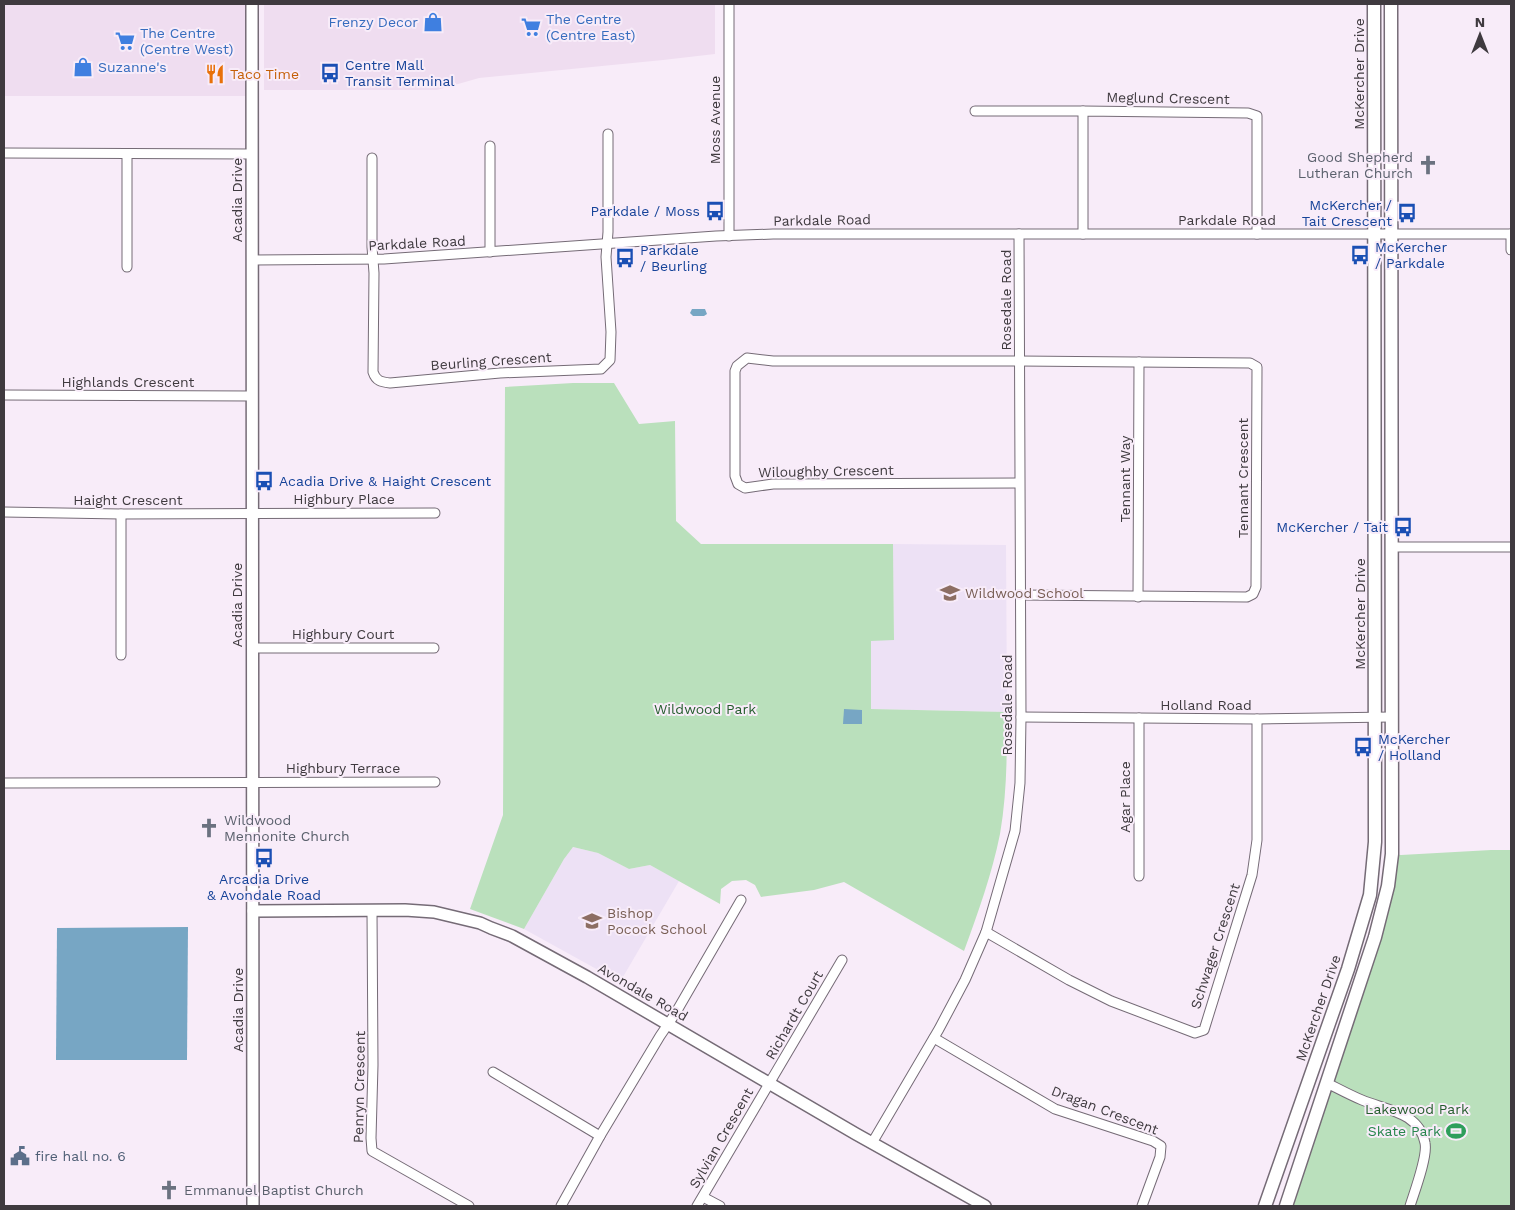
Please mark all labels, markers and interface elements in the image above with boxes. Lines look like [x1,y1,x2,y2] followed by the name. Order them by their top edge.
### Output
[1455,10,1505,60] north arrow
[422,11,444,33] shop icon: Frenzy Decor
[546,11,636,43] place label: The Centre (Centre East)
[329,14,418,30] place label: Frenzy Decor
[1475,14,1485,30] text: N
[520,16,542,38] supermarket icon: The Centre (Centre East)
[1351,18,1367,130] street label: McKercher Drive
[140,25,233,57] place label: The Centre (Centre West)
[114,30,136,52] supermarket icon: The Centre (Centre West)
[72,56,94,78] shop icon: Suzanne's
[345,57,455,89] place label: Centre Mall Transit Terminal
[98,59,167,75] place label: Suzanne's
[319,62,341,84] bus stop icon: Centre Mall Transit Terminal
[204,63,226,85] restaurant icon: Taco Time
[230,66,299,82] place label: Taco Time
[707,76,723,164] street label: Moss Avenue
[1106,89,1230,107] street label: Meglund Crescent
[1298,149,1413,181] place label: Good Shepherd Lutheran Church
[1417,154,1439,176] church icon: Good Shepherd Lutheran Church
[229,158,245,242] street label: Acadia Drive
[1302,197,1392,229] place label: McKercher / Tait Crescent
[704,200,726,222] bus stop icon: Parkdale / Moss
[1396,202,1418,224] bus stop icon: McKercher / Tait Crescent
[590,203,700,219] place label: Parkdale / Moss
[773,211,871,229] street label: Parkdale Road
[1178,212,1276,228] street label: Parkdale Road
[368,232,466,254] street label: Parkdale Road
[1375,239,1447,271] place label: McKercher / Parkdale
[640,242,707,274] place label: Parkdale / Beurling
[1349,244,1371,266] bus stop icon: McKercher / Parkdale
[614,247,636,269] bus stop icon: Parkdale / Beurling
[998,250,1014,350] street label: Rosedale Road
[430,349,552,373] street label: Beurling Crescent
[62,374,195,390] street label: Highlands Crescent
[1235,418,1251,538] street label: Tennant Crescent
[1117,435,1133,522] street label: Tennant Way
[758,462,894,480] street label: Wiloughby Crescent
[253,470,275,492] bus stop icon: Acadia Drive & Haight Crescent
[279,473,491,489] place label: Acadia Drive & Haight Crescent
[293,491,395,507] street label: Highbury Place
[73,492,183,508] street label: Haight Crescent
[1392,516,1414,538] bus stop icon: McKercher / Tait
[1276,519,1388,535] place label: McKercher / Tait
[1352,558,1368,670] street label: McKercher Drive
[229,563,245,647] street label: Acadia Drive
[939,582,961,604] school or university icon: Wildwood School
[965,585,1084,601] place label: Wildwood School
[292,626,394,642] street label: Highbury Court
[999,655,1015,755] street label: Rosedale Road
[1160,697,1252,713] street label: Holland Road
[654,701,756,717] park label: Wildwood Park
[1378,731,1450,763] place label: McKercher / Holland
[1352,736,1374,758] bus stop icon: McKercher / Holland
[286,760,400,776] street label: Highbury Terrace
[1117,761,1133,833] street label: Agar Place
[224,812,350,844] place label: Wildwood Mennonite Church
[198,817,220,839] church icon: Wildwood Mennonite Church
[253,847,275,869] bus stop icon: Arcadia Drive & Avondale Road
[207,871,321,903] place label: Arcadia Drive & Avondale Road
[1187,881,1243,1011] street label: Schwager Crescent
[607,905,708,937] place label: Bishop Pocock School
[581,910,603,932] school or university icon: Bishop Pocock School
[1292,953,1344,1063] street label: McKercher Drive
[595,960,691,1024] street label: Avondale Road
[230,968,246,1052] street label: Acadia Drive
[762,968,826,1062] street label: Richardt Court
[350,1031,368,1143] street label: Penryn Crescent
[1049,1082,1161,1138] street label: Dragan Crescent
[686,1085,756,1191] street label: Sylvian Crescent
[1365,1101,1469,1117] park label: Lakewood Park
[1445,1120,1467,1142] sports icon: Skate Park
[1368,1123,1441,1139] place label: Skate Park
[9,1145,31,1167] public building icon: fire hall no. 6
[35,1148,126,1164] place label: fire hall no. 6
[158,1179,180,1201] church icon: Emmanuel Baptist Church
[184,1182,364,1198] place label: Emmanuel Baptist Church

